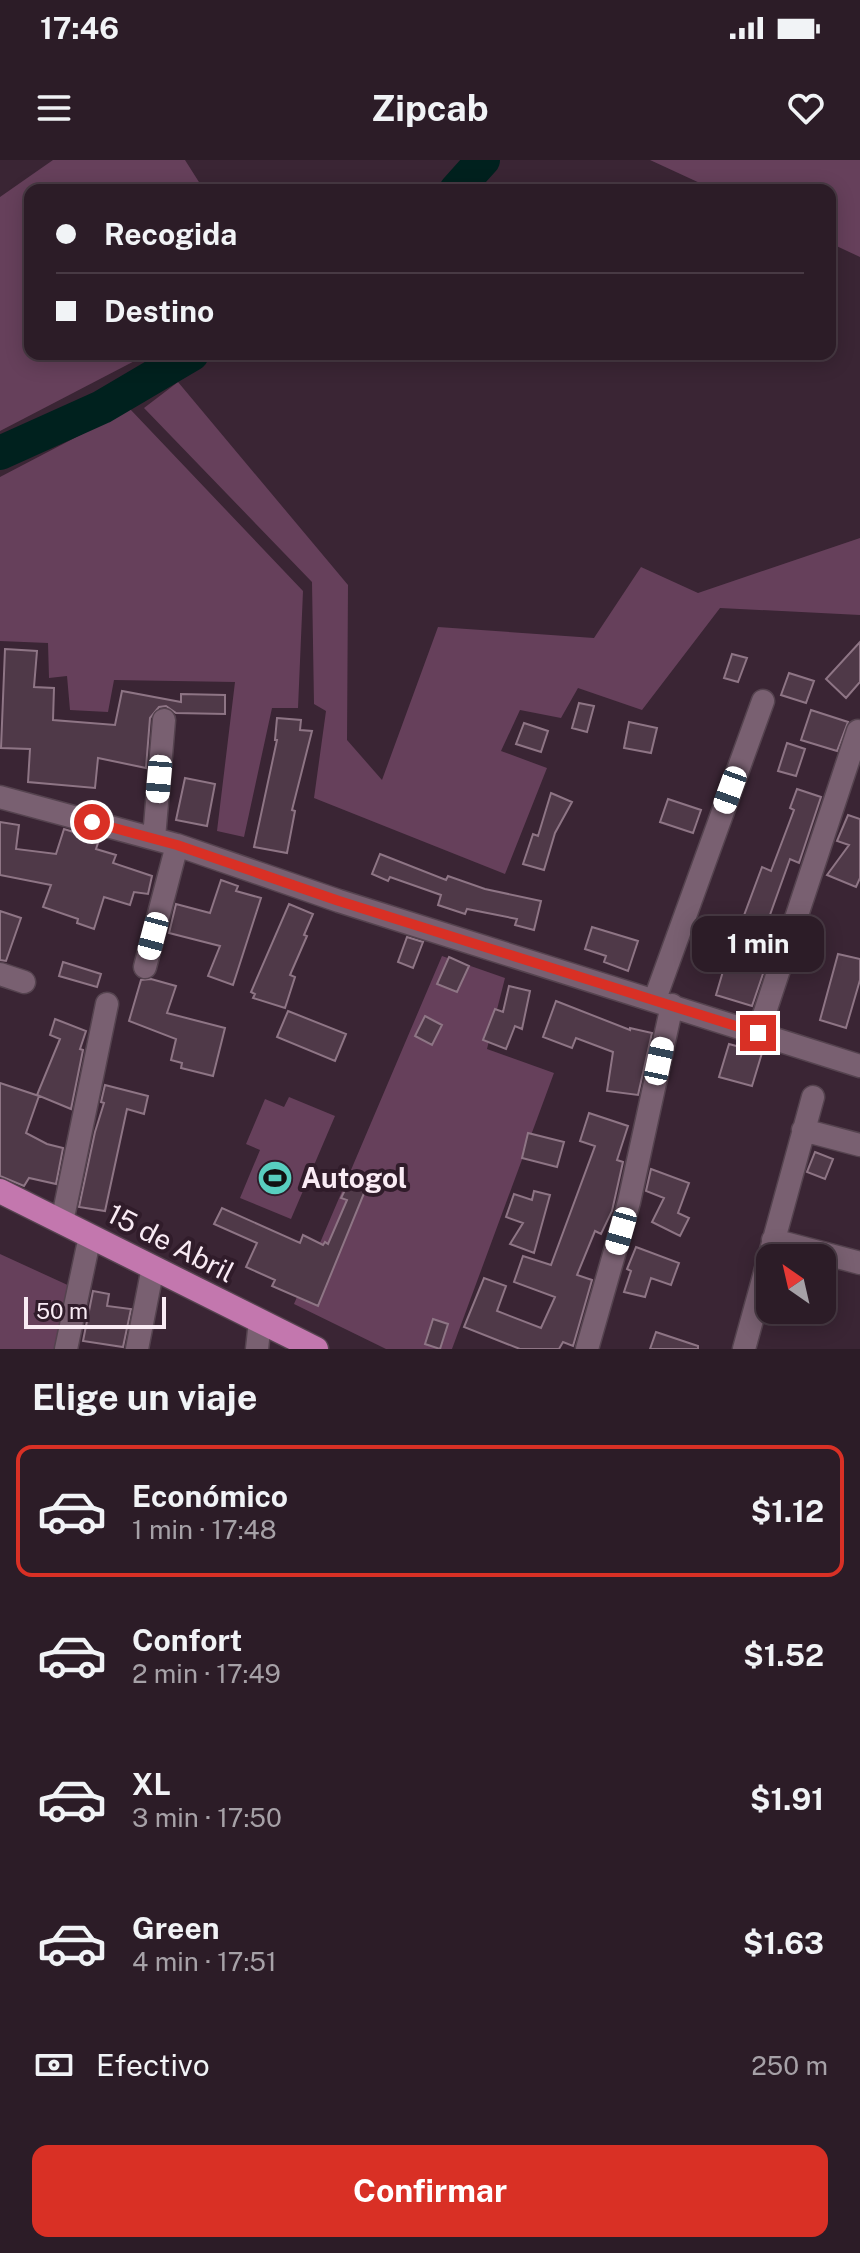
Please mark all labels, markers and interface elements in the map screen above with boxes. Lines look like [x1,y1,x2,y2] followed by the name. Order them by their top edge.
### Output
[40,10,119,46] text: 17:46
[32,86,76,130] icon: menu
[784,86,828,130] icon: heart
[371,87,489,129] text: Zipcab
[104,216,237,252] text: Recogida
[104,293,214,329] text: Destino
[145,754,173,804] car
[711,763,749,817] car
[74,804,110,840] route start
[135,910,171,962] car
[692,917,824,973] callout: 1 min
[727,928,789,959] text: 1 min
[740,1015,776,1051] route end
[642,1035,676,1087] car
[256,1159,294,1197] sports icon: Autogol
[301,1161,407,1194] place label: Autogol
[102,1197,240,1289] street label: 15 de Abril
[603,1205,639,1257] car
[756,1244,836,1324] north arrow
[756,1244,836,1324] map controls
[24,1293,166,1329] scale bar
[36,1298,88,1324] text: 50 m
[32,1376,257,1418] text: Elige un viaje
[36,1475,108,1547] icon: car
[132,1478,288,1514] text: Económico
[751,1493,824,1529] text: $1.12
[132,1514,277,1545] text: 1 min · 17:48
[36,1619,108,1691] icon: car
[132,1622,242,1658] text: Confort
[743,1637,824,1673] text: $1.52
[132,1658,281,1689] text: 2 min · 17:49
[36,1763,108,1835] icon: car
[132,1766,171,1802] text: XL
[750,1781,824,1817] text: $1.91
[132,1802,282,1833] text: 3 min · 17:50
[36,1907,108,1979] icon: car
[132,1910,219,1946] text: Green
[743,1925,824,1961] text: $1.63
[132,1946,276,1977] text: 4 min · 17:51
[32,2043,76,2087] icon: cash
[96,2047,210,2083] text: Efectivo
[751,2050,828,2081] text: 250 m
[32,2145,828,2237] button: Confirmar

